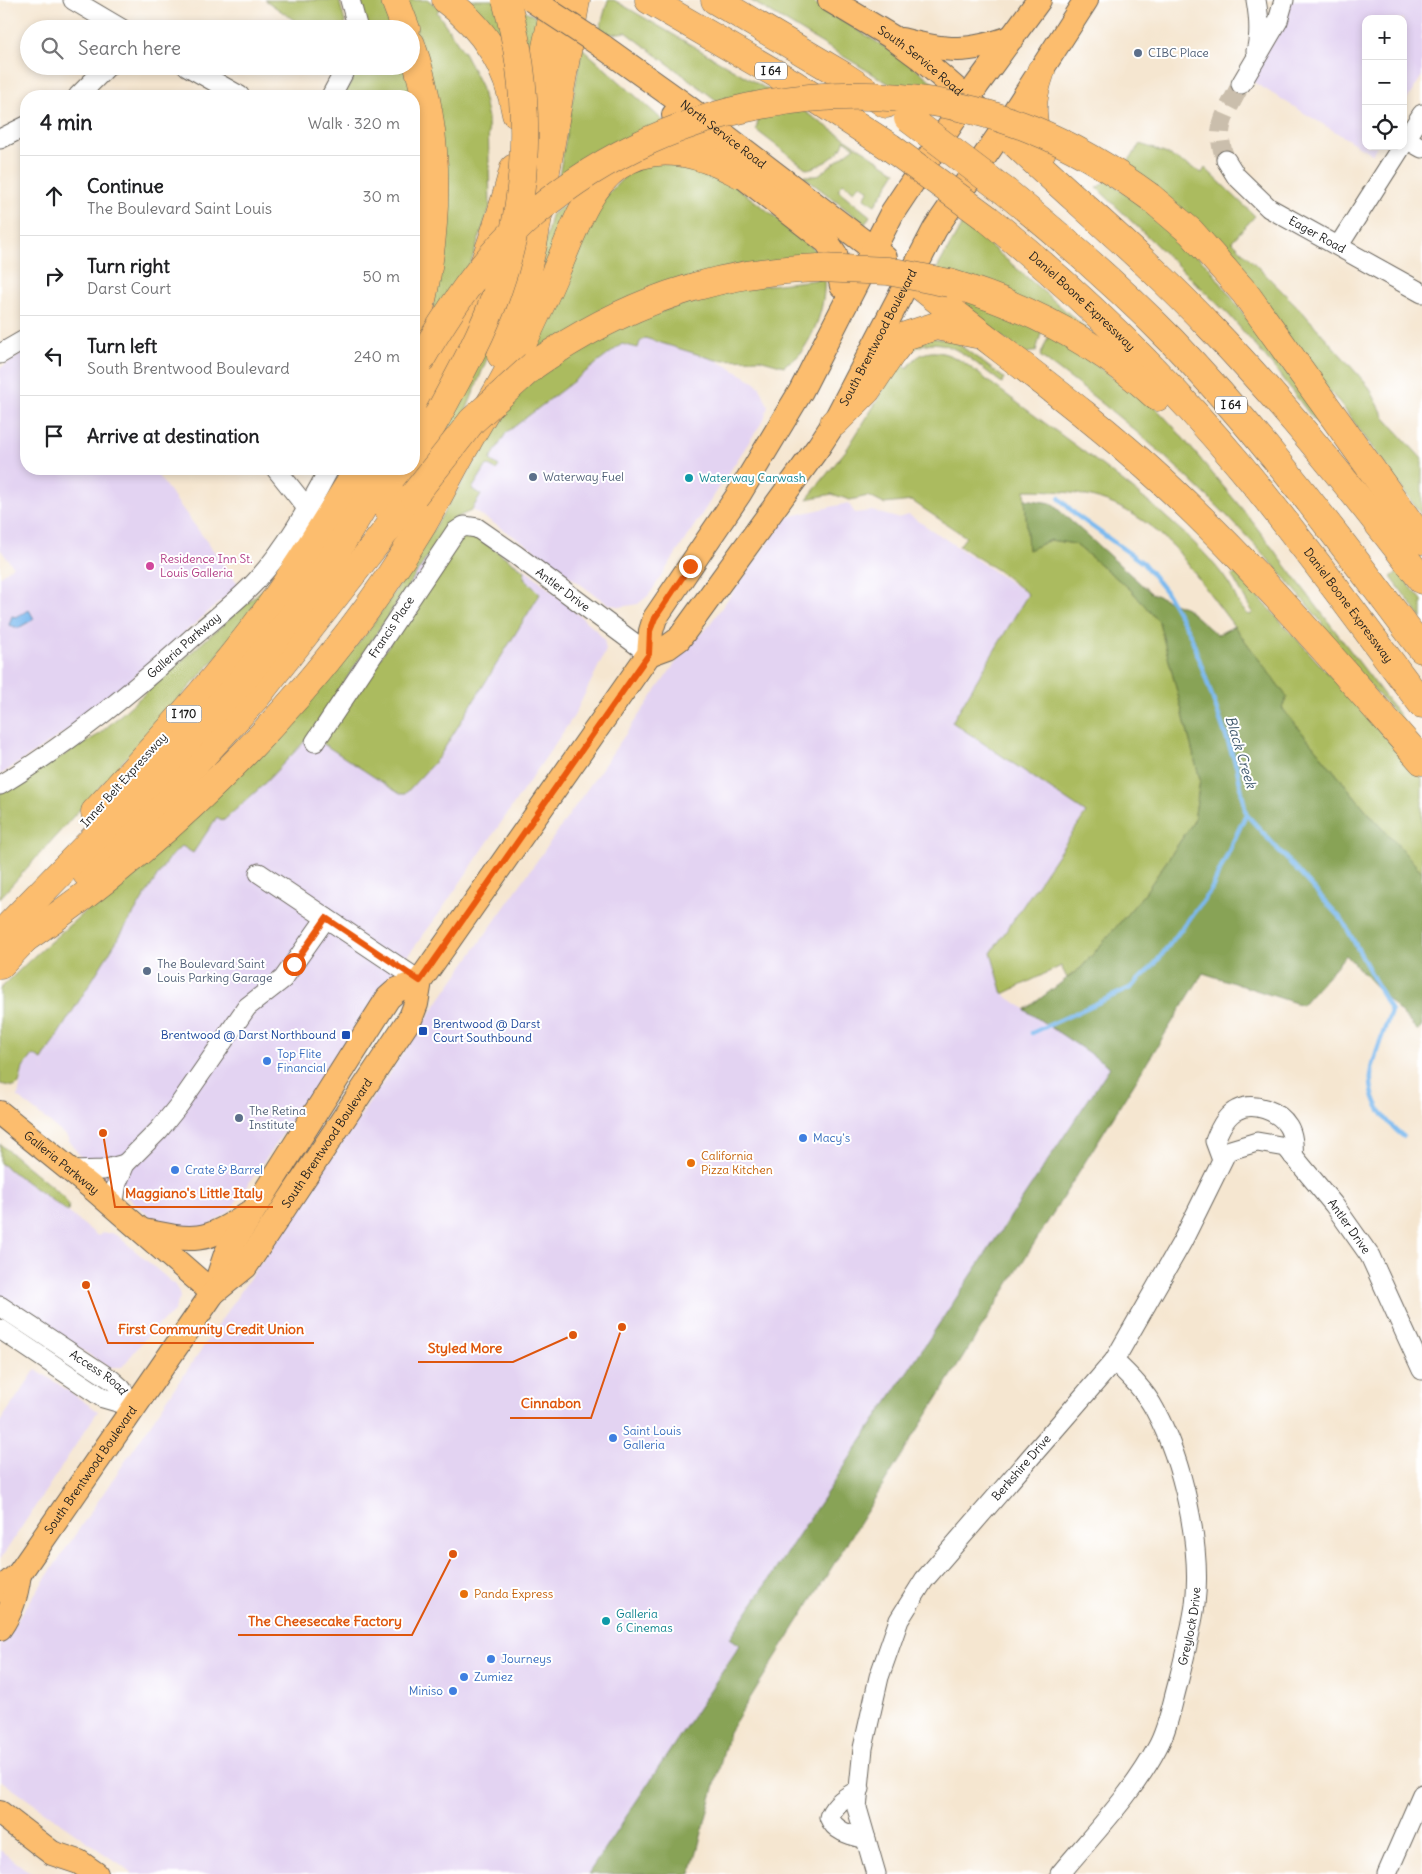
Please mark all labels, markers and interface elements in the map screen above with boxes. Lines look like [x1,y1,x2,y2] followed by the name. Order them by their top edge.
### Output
[1362,15,1407,150] map controls
[1362,15,1407,60] button: +
[20,20,420,75] search box
[875,22,966,99] street label: South Service Road
[38,34,66,62] icon: search
[78,36,181,60] text: Search here
[1148,45,1209,60] place label: CIBC Place
[1132,47,1144,59] marker: CIBC Place
[1362,60,1407,105] button: −
[755,62,787,80] road number: I 64
[678,97,769,171] street label: North Service Road
[1362,105,1407,150] button: locate
[40,109,92,136] text: 4 min
[308,113,400,133] text: Walk · 320 m
[87,174,164,198] text: Continue
[40,182,68,210] icon: ahead
[363,186,400,206] text: 30 m
[87,198,272,218] text: The Boulevard Saint Louis
[1286,213,1349,256] street label: Eager Road
[1026,248,1139,354] street label: Daniel Boone Expressway
[87,254,170,278] text: Turn right
[40,262,68,290] icon: right
[362,266,400,286] text: 50 m
[836,266,920,408] street label: South Brentwood Boulevard
[87,278,171,298] text: Darst Court
[87,334,157,358] text: Turn left
[40,342,68,370] icon: left
[354,346,400,366] text: 240 m
[87,358,290,378] text: South Brentwood Boulevard
[1215,396,1247,414] road number: I 64
[40,422,68,450] icon: arrive
[87,424,260,448] text: Arrive at destination
[543,469,624,484] place label: Waterway Fuel
[699,470,806,485] place label: Waterway Carwash
[527,471,539,483] marker: Waterway Fuel
[683,472,695,484] marker: Waterway Carwash
[1301,545,1396,666] street label: Daniel Boone Expressway
[160,551,253,580] place label: Residence Inn St. Louis Galleria
[679,555,702,578] route end
[144,560,156,572] marker: Residence Inn St. Louis Galleria
[533,564,593,614] street label: Antler Drive
[365,593,417,661] street label: Francis Place
[144,609,223,681] street label: Galleria Parkway
[166,706,202,722] road number: I 170
[1222,714,1261,791] water label: Black Creek
[77,729,170,830] street label: Inner Belt Expressway
[283,953,306,976] route start
[157,956,272,985] place label: The Boulevard Saint Louis Parking Garage
[141,965,153,977] marker: The Boulevard Saint Louis Parking Garage
[433,1016,540,1045] place label: Brentwood @ Darst Court Southbound
[417,1025,429,1037] marker: Brentwood @ Darst Court Southbound
[161,1027,336,1042] place label: Brentwood @ Darst Northbound
[340,1029,352,1041] marker: Brentwood @ Darst Northbound
[277,1046,326,1075] place label: Top Flite Financial
[261,1055,273,1067] marker: Top Flite Financial
[278,1075,375,1211] street label: South Brentwood Boulevard
[249,1103,306,1132] place label: The Retina Institute
[233,1112,245,1124] marker: The Retina Institute
[21,1127,102,1197] street label: Galleria Parkway
[813,1130,850,1145] place label: Macy's
[797,1132,809,1144] marker: Macy's
[701,1148,773,1177] place label: California Pizza Kitchen
[685,1157,697,1169] marker: California Pizza Kitchen
[185,1162,263,1177] place label: Crate & Barrel
[169,1164,181,1176] marker: Crate & Barrel
[115,1178,273,1207] callout: Maggiano's Little Italy
[125,1184,263,1202] text: Maggiano's Little Italy
[1325,1195,1374,1257] street label: Antler Drive
[108,1314,314,1343] callout: First Community Credit Union
[118,1320,304,1338] text: First Community Credit Union
[418,1333,513,1362] callout: Styled More
[428,1339,503,1357] text: Styled More
[67,1346,131,1398] street label: Access Road
[510,1389,591,1418] callout: Cinnabon
[521,1394,581,1412] text: Cinnabon
[41,1403,140,1537] street label: South Brentwood Boulevard
[623,1423,681,1452] place label: Saint Louis Galleria
[988,1431,1054,1504] street label: Berkshire Drive
[607,1432,619,1444] marker: Saint Louis Galleria
[474,1586,553,1601] place label: Panda Express
[1175,1587,1203,1667] street label: Greylock Drive
[458,1588,470,1600] marker: Panda Express
[238,1606,412,1635] callout: The Cheesecake Factory
[616,1606,673,1635] place label: Galleria 6 Cinemas
[248,1612,402,1630] text: The Cheesecake Factory
[600,1615,612,1627] marker: Galleria 6 Cinemas
[501,1651,551,1666] place label: Journeys
[485,1653,497,1665] marker: Journeys
[474,1669,513,1684] place label: Zumiez
[458,1671,470,1683] marker: Zumiez
[409,1683,443,1698] place label: Miniso
[447,1685,459,1697] marker: Miniso

